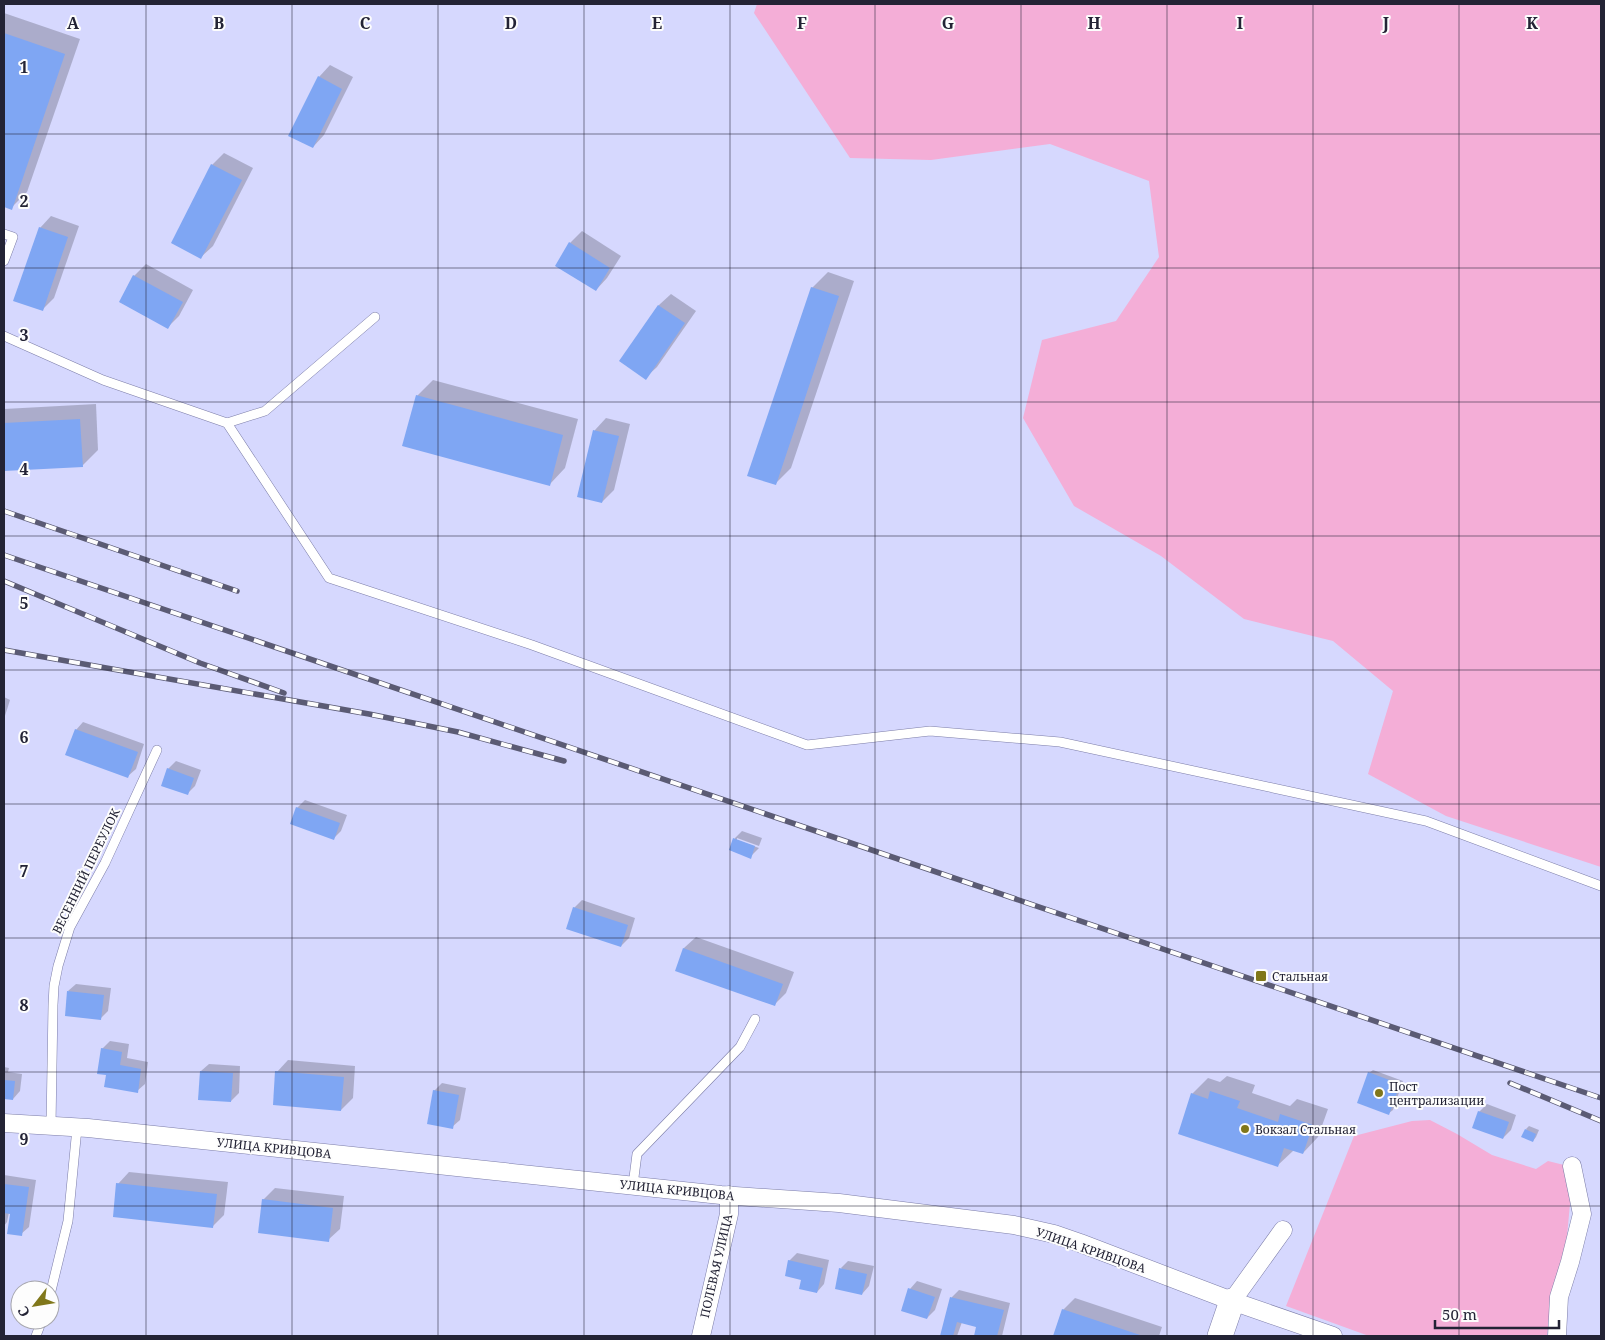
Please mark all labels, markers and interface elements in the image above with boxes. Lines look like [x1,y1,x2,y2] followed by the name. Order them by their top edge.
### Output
[67,12,80,34] text: A
[214,12,225,34] text: B
[360,12,371,34] text: C
[505,12,517,34] text: D
[652,12,662,34] text: E
[797,12,807,34] text: F
[942,12,954,34] text: G
[1087,12,1101,34] text: H
[1237,12,1243,34] text: I
[1382,12,1390,34] text: J
[1526,12,1538,34] text: K
[19,56,29,78] text: 1
[19,190,29,212] text: 2
[19,324,29,346] text: 3
[19,458,29,480] text: 4
[19,592,29,614] text: 5
[19,726,29,748] text: 6
[48,805,124,937] street label: ВЕСЕННИЙ ПЕРЕУЛОК
[19,860,29,882] text: 7
[1272,968,1328,985] place label: Стальная
[1254,969,1268,983] marker: Стальная
[19,994,29,1016] text: 8
[1389,1078,1484,1109] place label: Пост централизации
[1373,1087,1385,1099] marker: Пост централизации
[1255,1121,1356,1138] place label: Вокзал Стальная
[1239,1123,1251,1135] marker: Вокзал Стальная
[19,1128,29,1150] text: 9
[216,1134,333,1163] street label: УЛИЦА КРИВЦОВА
[619,1176,736,1205] street label: УЛИЦА КРИВЦОВА
[696,1212,736,1320] street label: ПОЛЕВАЯ УЛИЦА
[1034,1223,1149,1277] street label: УЛИЦА КРИВЦОВА
[10,1280,60,1330] north arrow
[1435,1298,1559,1330] scale bar
[13,1303,34,1321] text: С
[1442,1304,1477,1324] text: 50 m

